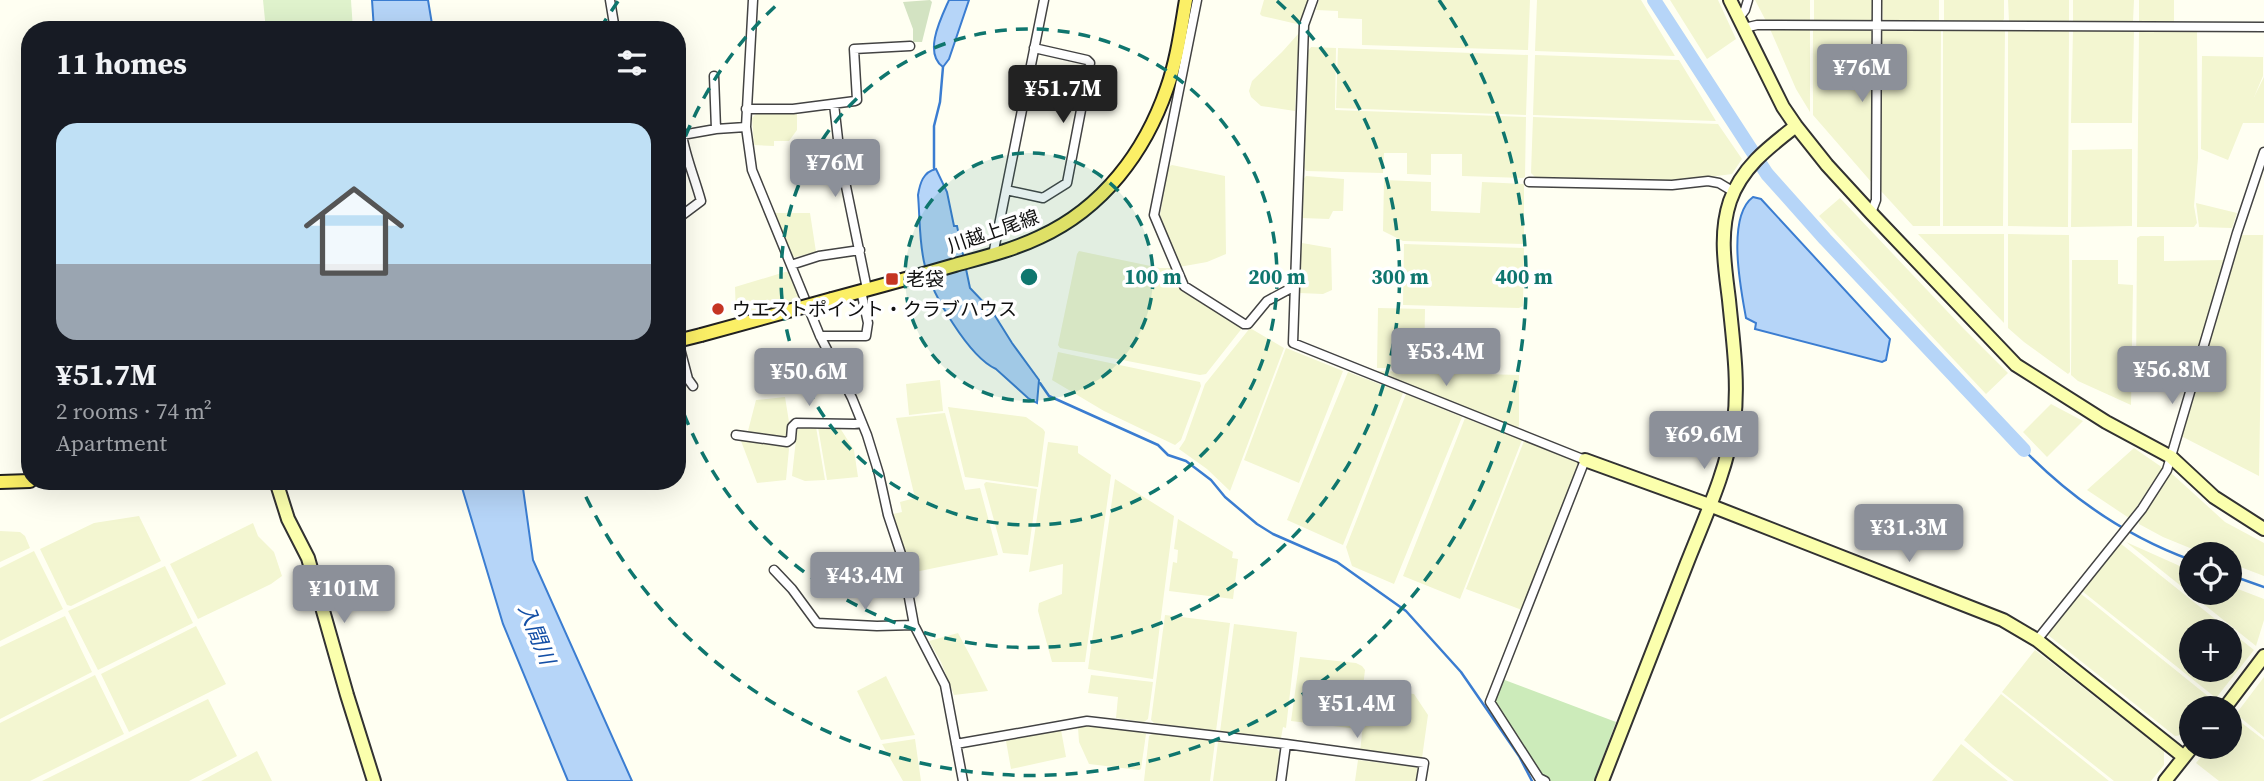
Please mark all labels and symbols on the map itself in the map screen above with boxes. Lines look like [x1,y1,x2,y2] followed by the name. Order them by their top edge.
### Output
[1821,44,1903,104] pin: ¥76M
[1006,66,1120,125] pin: ¥51.7M
[794,140,876,199] pin: ¥76M
[944,203,1042,259] street label: 川越上尾線
[1124,262,1182,291] text: 100 m
[1248,262,1306,291] text: 200 m
[1371,262,1429,291] text: 300 m
[1495,262,1553,291] text: 400 m
[1017,265,1041,289] centre of rings
[906,266,944,292] place label: 老袋
[884,271,900,287] marker: 老袋
[732,296,1017,322] place label: ウエストポイント・クラブハウス
[710,301,726,317] marker: ウエストポイント・クラブハウス
[1389,328,1503,388] pin: ¥53.4M
[2115,346,2229,406] pin: ¥56.8M
[752,348,866,408] pin: ¥50.6M
[1647,412,1761,471] pin: ¥69.6M
[1852,504,1966,564] pin: ¥31.3M
[808,552,922,612] pin: ¥43.4M
[295,566,393,625] pin: ¥101M
[512,599,563,670] water label: 入間川
[1300,680,1414,740] pin: ¥51.4M

